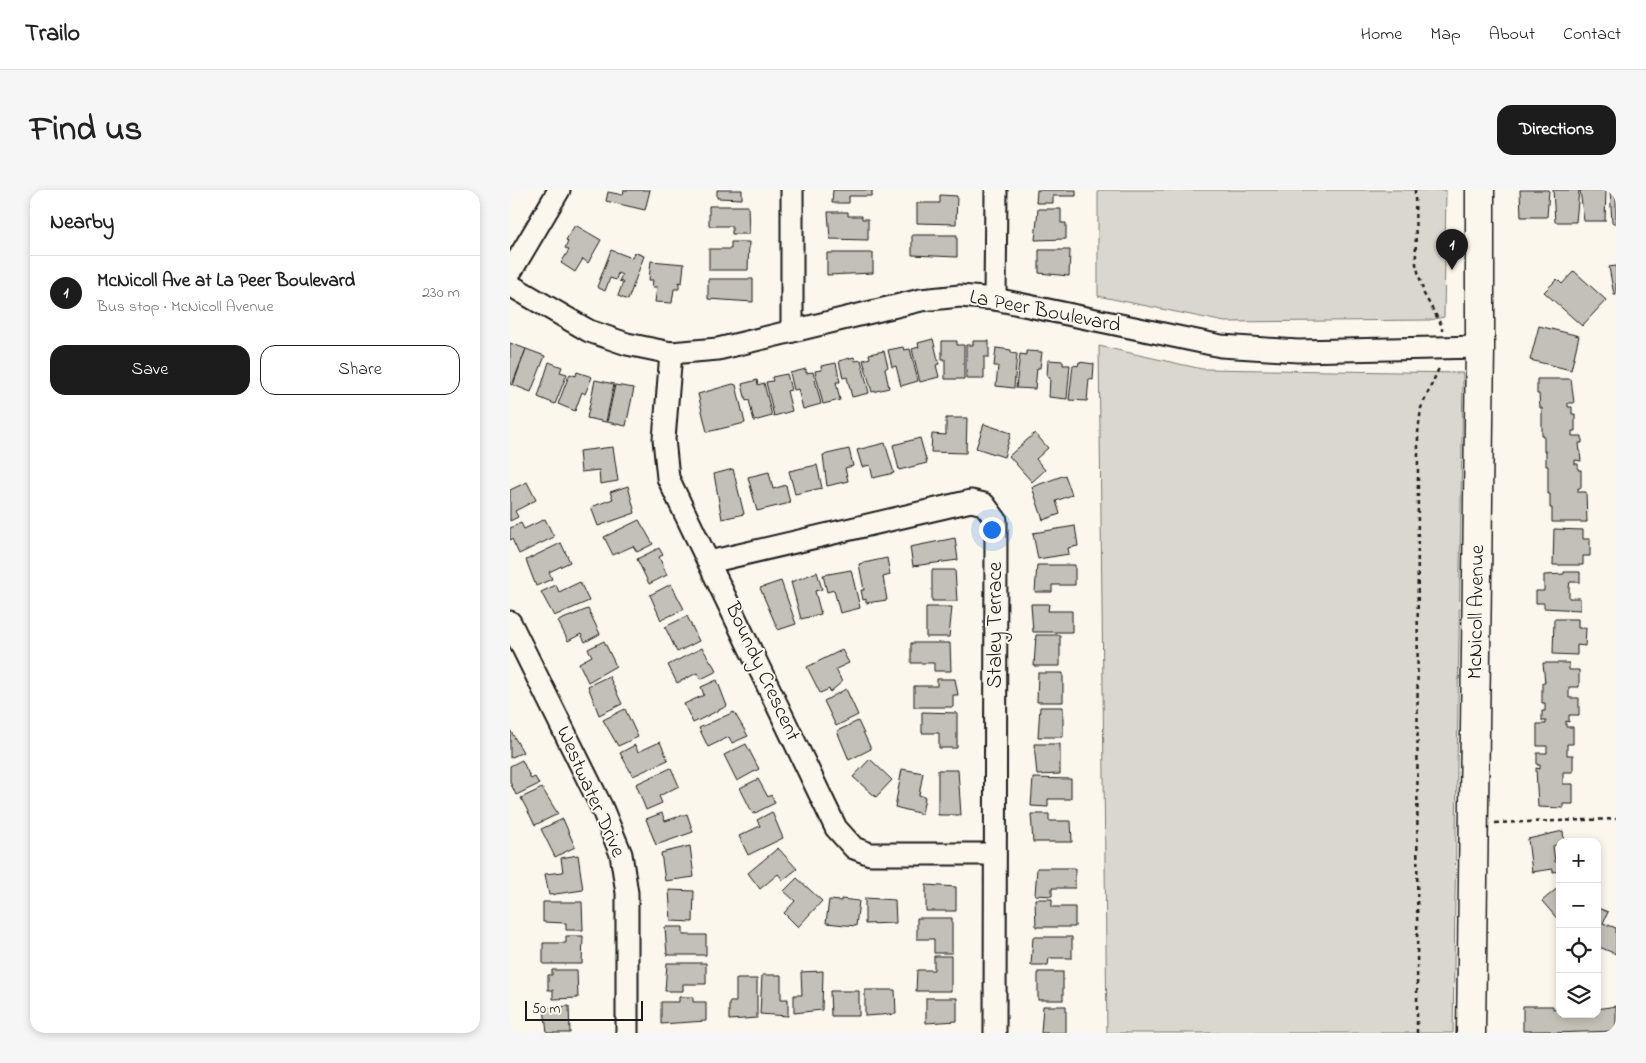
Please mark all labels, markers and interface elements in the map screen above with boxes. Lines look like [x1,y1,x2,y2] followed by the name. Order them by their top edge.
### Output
[25,17,80,52] text: Trailo
[1361,22,1402,48] text: Home
[1430,22,1461,48] text: Map
[1489,22,1535,48] text: About
[1563,22,1621,48] text: Contact
[30,105,142,156] text: Find us
[1497,105,1616,155] button: Directions
[50,208,114,238] text: Nearby
[1436,229,1468,270] pin: 1
[97,268,355,295] text: McNicoll Ave at La Peer Boulevard
[63,281,69,305] text: 1
[422,281,460,305] text: 230 m
[967,283,1123,341] street label: La Peer Boulevard
[97,295,274,319] text: Bus stop · McNicoll Avenue
[50,345,250,395] button: Save
[260,345,460,395] button: Share
[979,517,1005,543] your location
[1461,544,1493,680] street label: McNicoll Avenue
[981,561,1013,688] street label: Staley Terrace
[714,597,807,747] street label: Boundy Crescent
[548,722,633,863] street label: Westwater Drive
[1556,838,1601,1018] map controls
[1556,838,1601,883] button: +
[1556,883,1601,928] button: −
[1556,928,1601,973] button: locate
[1556,973,1601,1018] button: layers
[525,998,642,1021] scale bar
[532,999,560,1020] text: 50 m

